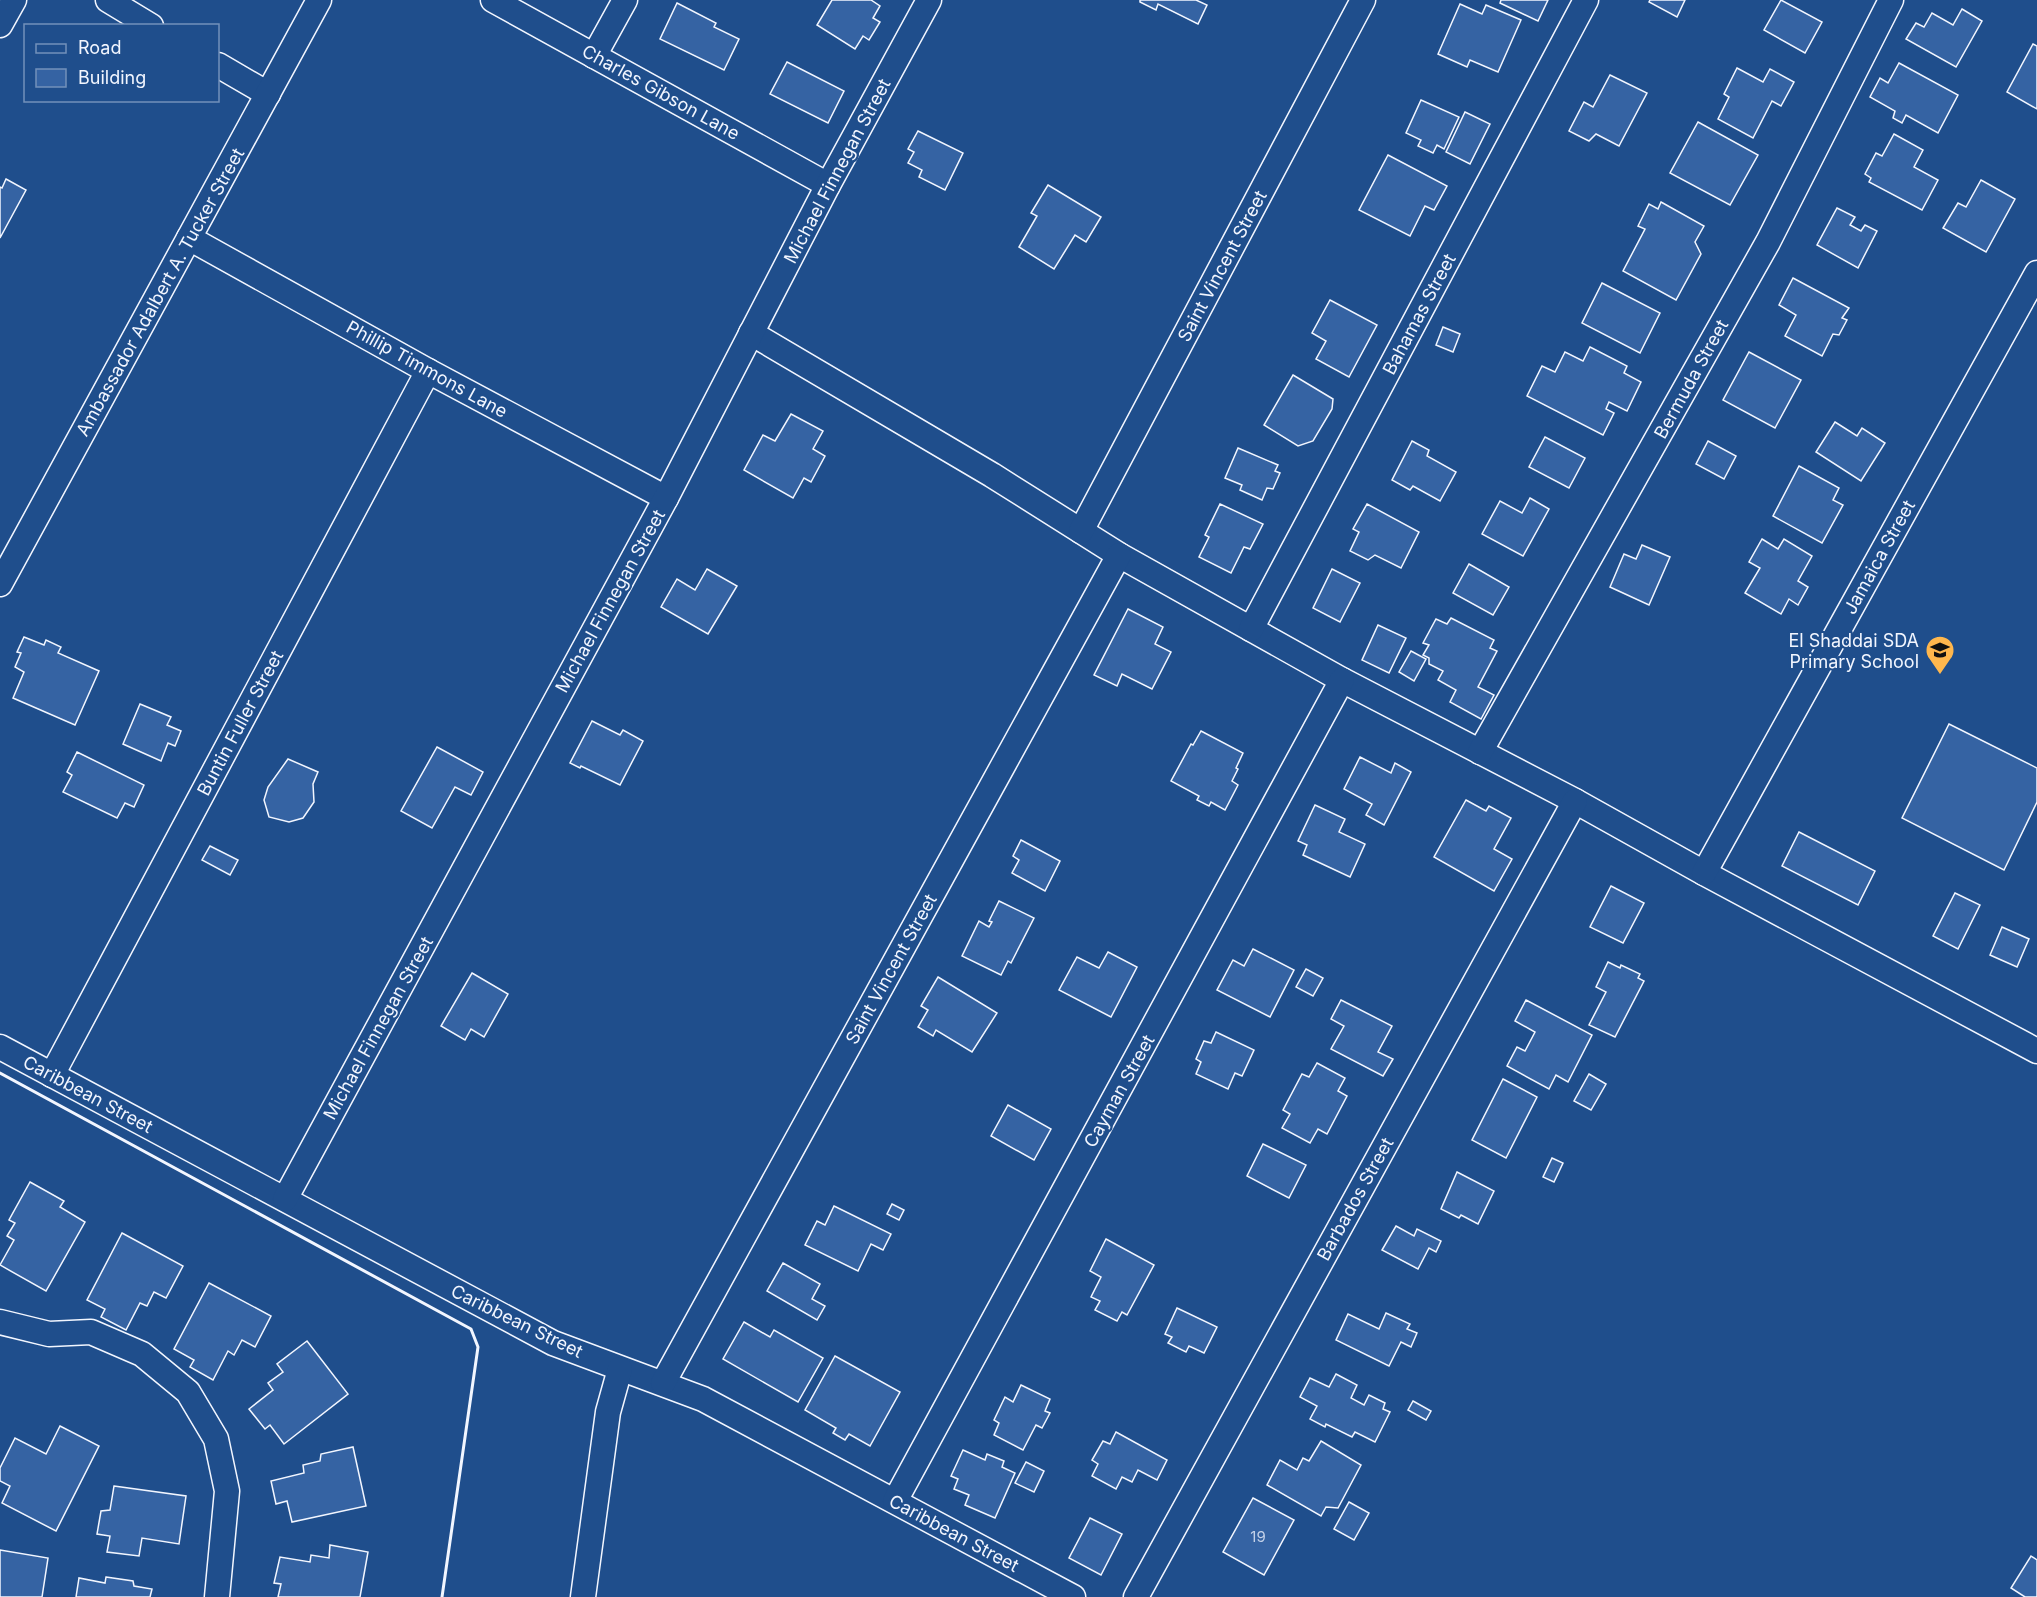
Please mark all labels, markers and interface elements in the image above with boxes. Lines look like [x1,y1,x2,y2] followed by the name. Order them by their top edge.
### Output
[24,24,219,102] legend
[78,37,121,58] text: Road
[579,40,743,144] street label: Charles Gibson Lane
[78,67,146,88] text: Building
[779,75,895,267] street label: Michael Finnegan Street
[72,144,248,440] street label: Ambassador Adalbert A. Tucker Street
[1173,187,1271,345] street label: Saint Vincent Street
[1378,250,1460,378] street label: Bahamas Street
[343,316,511,422] street label: Phillip Timmons Lane
[1650,316,1732,442] street label: Bermuda Street
[1839,496,1919,618] street label: Jamaica Street
[551,506,669,696] street label: Michael Finnegan Street
[1789,630,1919,672] place label: El Shaddai SDA Primary School
[1924,634,1956,676] school or university icon: El Shaddai SDA Primary School
[193,647,287,799] street label: Buntin Fuller Street
[841,890,941,1048] street label: Saint Vincent Street
[319,933,437,1123] street label: Michael Finnegan Street
[1079,1031,1159,1151] street label: Cayman Street
[20,1051,157,1137] street label: Caribbean Street
[1313,1134,1398,1264] street label: Barbados Street
[448,1280,586,1362] street label: Caribbean Street
[886,1490,1023,1576] street label: Caribbean Street
[1250,1527,1266,1546] house number: 19

